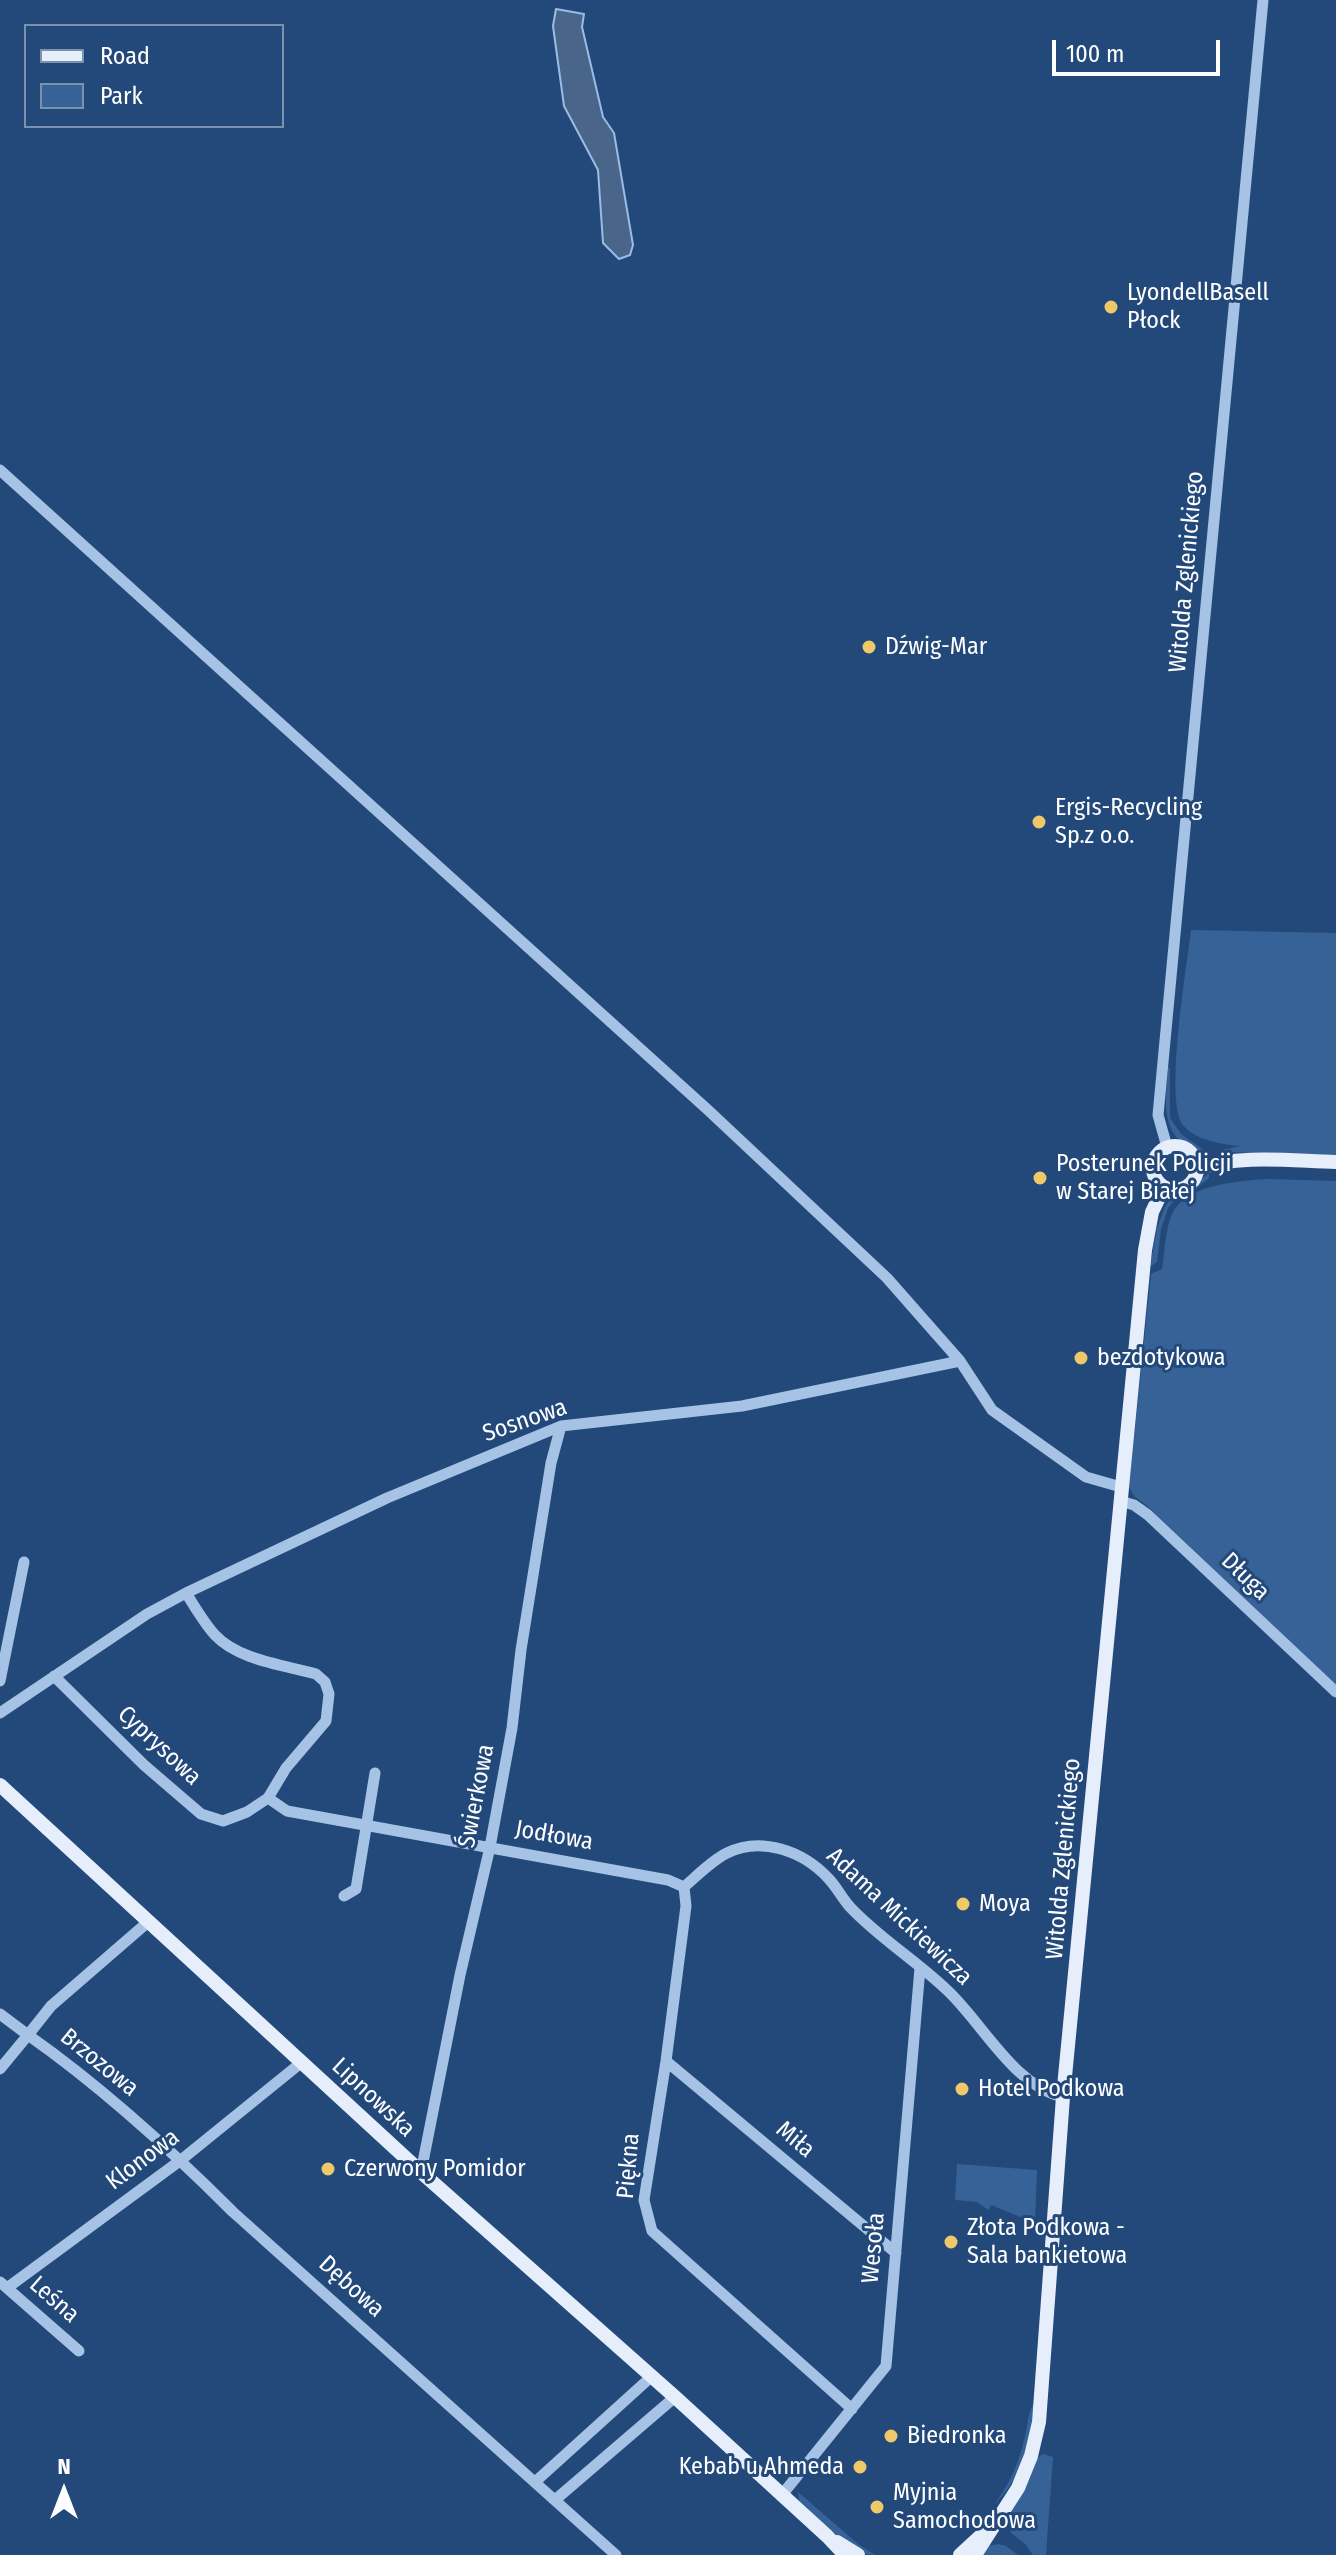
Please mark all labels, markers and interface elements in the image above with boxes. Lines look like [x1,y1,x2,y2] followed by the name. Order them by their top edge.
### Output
[24,24,284,128] legend
[1056,24,1224,74] scale bar
[1066,40,1124,68] text: 100 m
[100,42,150,70] text: Road
[100,82,143,110] text: Park
[1127,279,1269,335] place label: LyondellBasell Płock
[1102,298,1120,316] marker: LyondellBasell Płock
[1164,470,1210,674] street label: Witolda Zglenickiego
[885,633,987,661] place label: Dźwig-Mar
[860,638,878,656] marker: Dźwig-Mar
[1055,794,1202,850] place label: Ergis-Recycling Sp.z o.o.
[1030,813,1048,831] marker: Ergis-Recycling Sp.z o.o.
[1056,1150,1232,1206] place label: Posterunek Policji w Starej Białej
[1031,1169,1049,1187] marker: Posterunek Policji w Starej Białej
[1097,1344,1225,1372] place label: bezdotykowa
[1072,1349,1090,1367] marker: bezdotykowa
[479,1393,571,1449] street label: Sosnowa
[1215,1547,1275,1607] street label: Długa
[111,1700,207,1792] street label: Cyprysowa
[453,1742,501,1850] street label: Świerkowa
[1041,1757,1087,1961] street label: Witolda Zglenickiego
[513,1815,595,1857] street label: Jodłowa
[820,1842,978,1992] street label: Adama Mickiewicza
[979,1890,1031,1918] place label: Moya
[954,1895,972,1913] marker: Moya
[54,2023,144,2103] street label: Brzozowa
[325,2052,421,2144] street label: Lipnowska
[978,2075,1125,2103] place label: Hotel Podkowa
[953,2080,971,2098] marker: Hotel Podkowa
[770,2116,820,2164] street label: Miła
[101,2123,185,2197] street label: Klonowa
[612,2132,646,2200] street label: Piękna
[344,2155,526,2183] place label: Czerwony Pomidor
[319,2160,337,2178] marker: Czerwony Pomidor
[857,2211,891,2285] street label: Wesoła
[967,2214,1127,2270] place label: Złota Podkowa - Sala bankietowa
[942,2233,960,2251] marker: Złota Podkowa - Sala bankietowa
[312,2250,390,2324] street label: Dębowa
[23,2271,85,2329] street label: Leśna
[907,2422,1006,2450] place label: Biedronka
[882,2427,900,2445] marker: Biedronka
[24,2451,104,2531] north arrow
[57,2453,71,2480] text: N
[679,2453,844,2481] place label: Kebab u Ahmeda
[851,2458,869,2476] marker: Kebab u Ahmeda
[893,2479,1036,2535] place label: Myjnia Samochodowa
[868,2498,886,2516] marker: Myjnia Samochodowa

